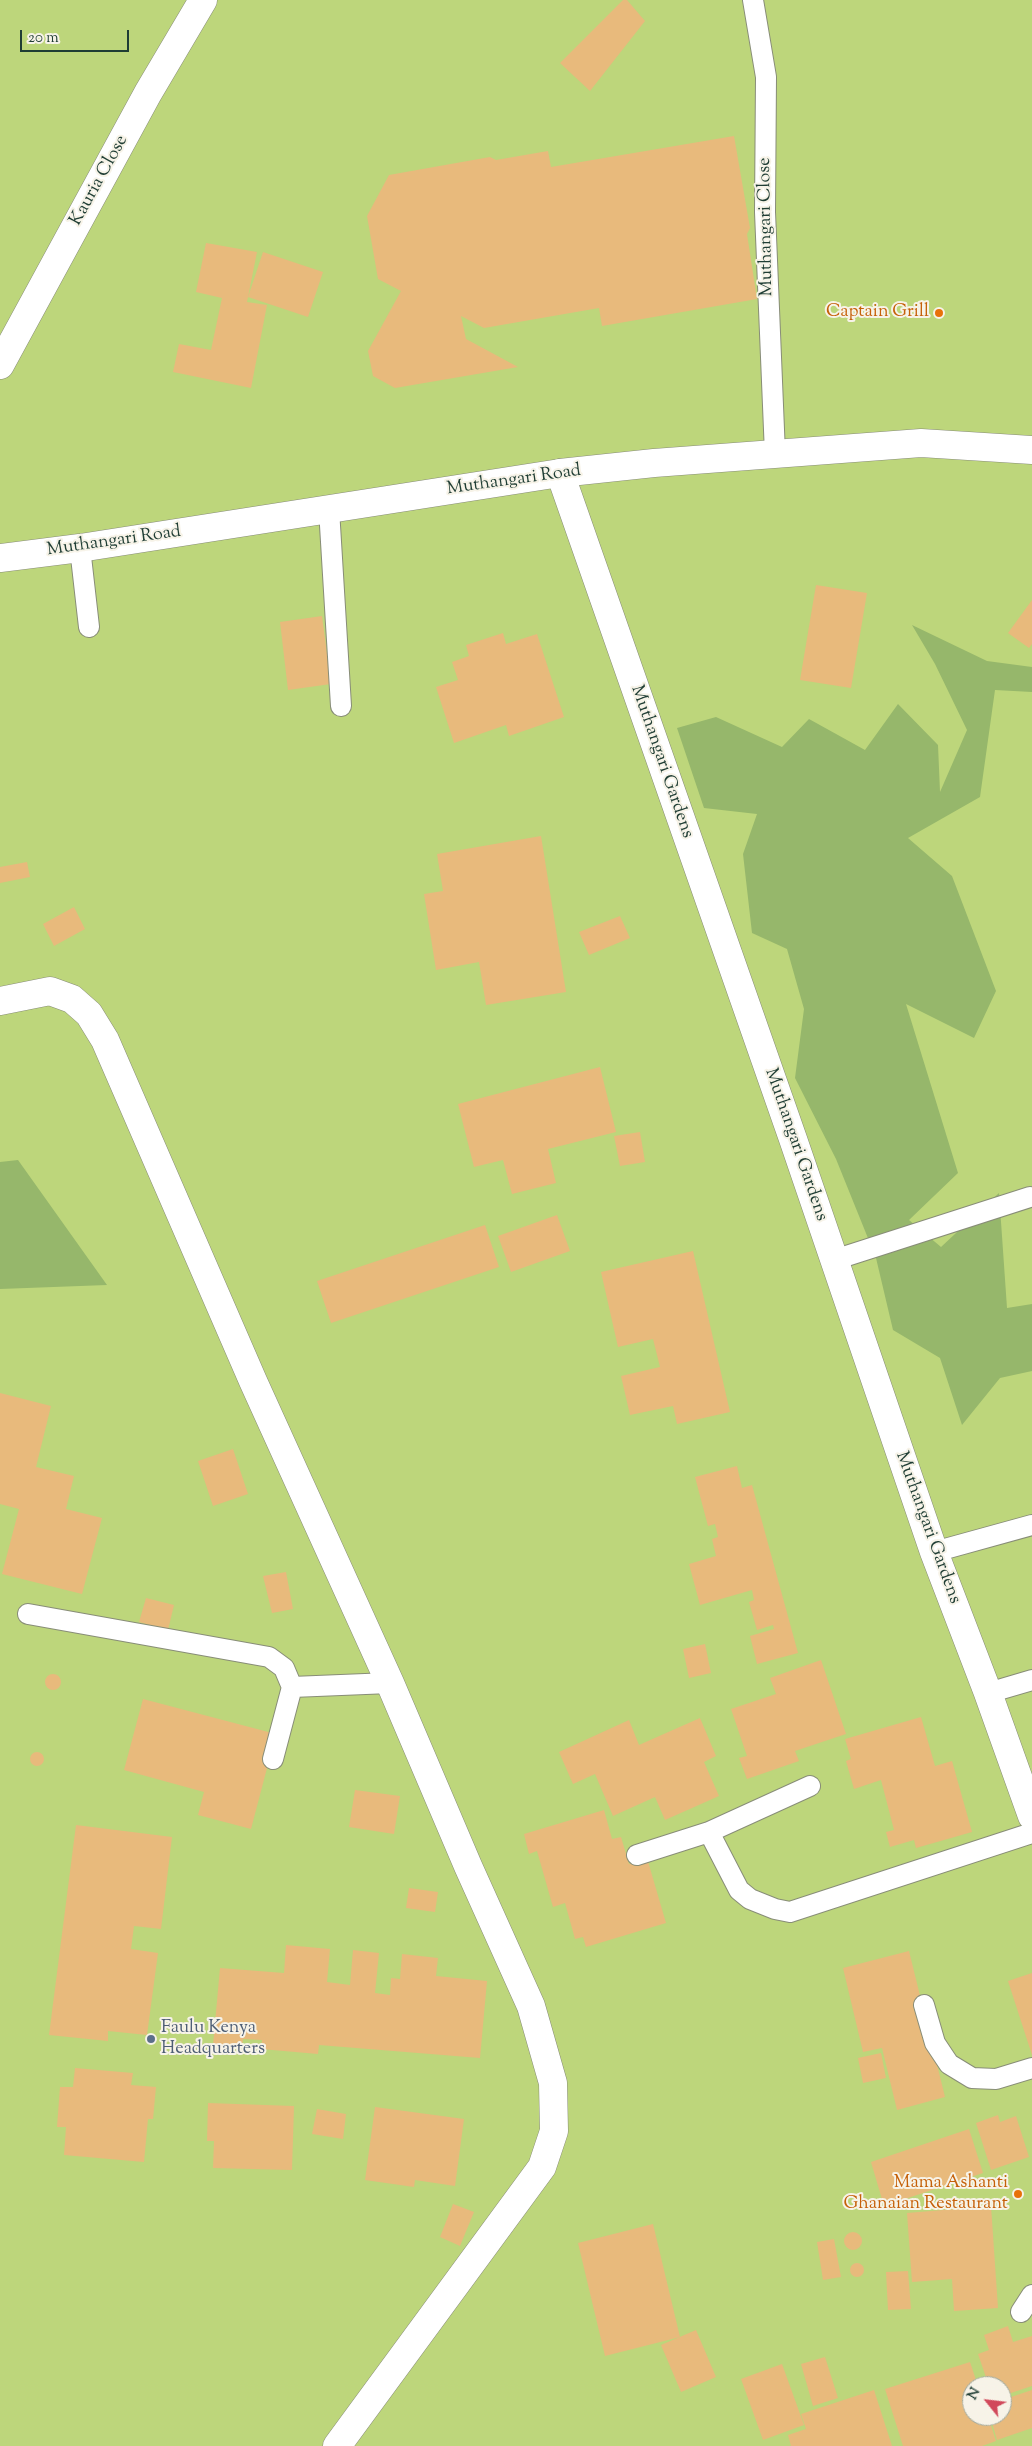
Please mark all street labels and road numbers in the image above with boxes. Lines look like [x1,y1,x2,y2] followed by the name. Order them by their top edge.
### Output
[66,132,134,230] street label: Kauria Close
[755,157,779,297] street label: Muthangari Close
[446,461,582,501] street label: Muthangari Road
[46,522,182,562] street label: Muthangari Road
[625,683,697,841] street label: Muthangari Gardens
[759,1066,831,1224] street label: Muthangari Gardens
[889,1449,965,1607] street label: Muthangari Gardens

